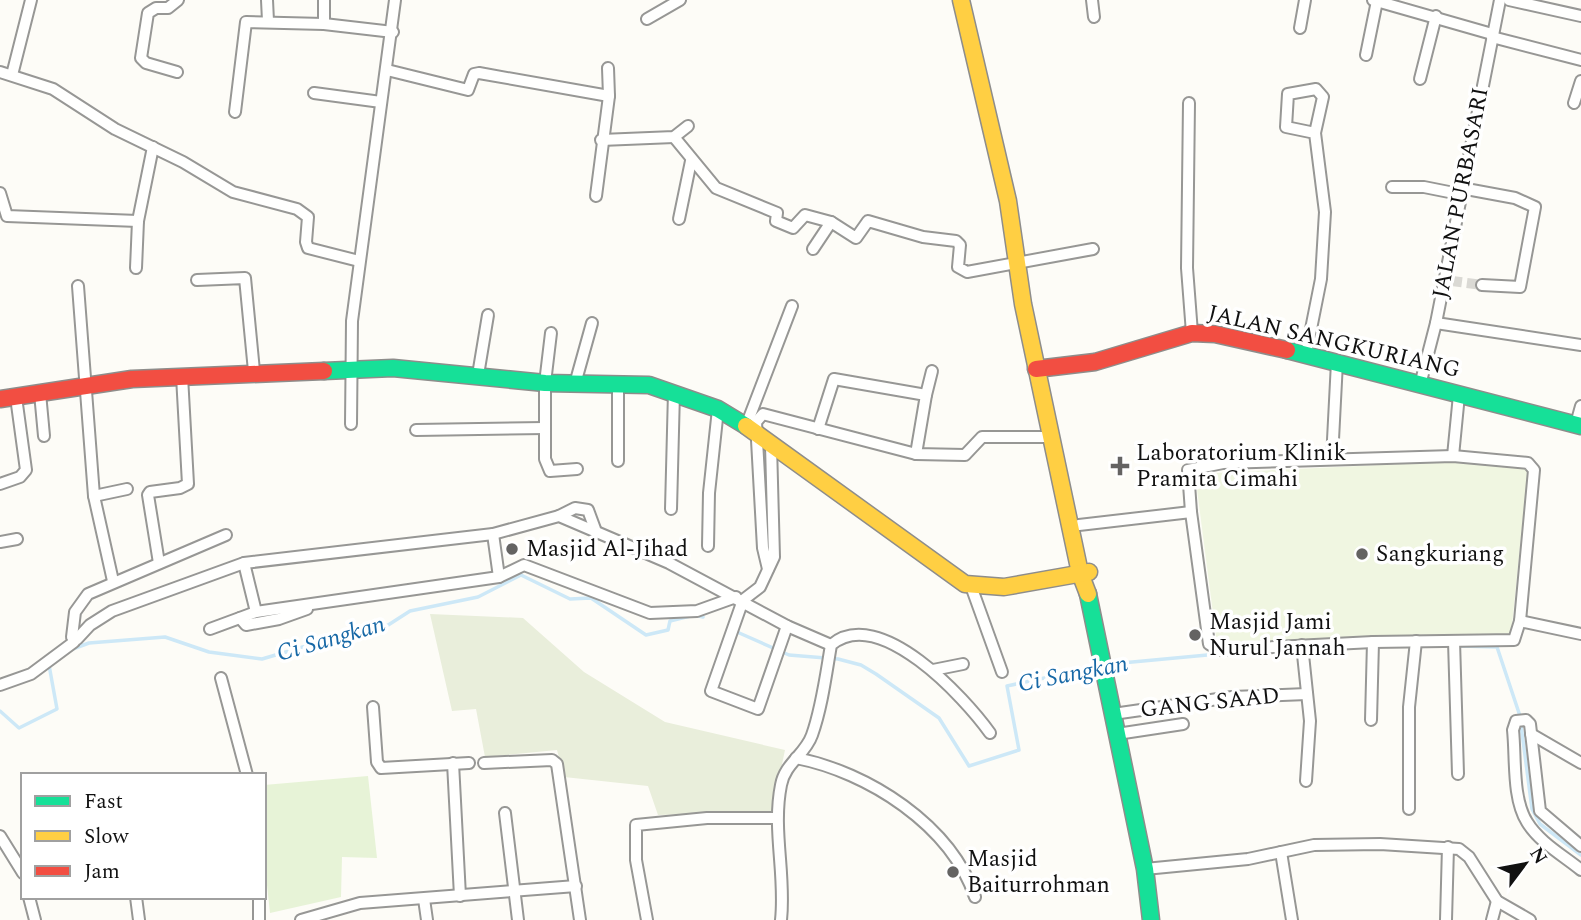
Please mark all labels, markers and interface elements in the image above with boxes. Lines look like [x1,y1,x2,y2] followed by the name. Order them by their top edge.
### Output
[1423,84,1499,302] street label: JALAN PURBASARI
[1204,296,1464,388] street label: JALAN SANGKURIANG
[1136,436,1347,497] place label: Laboratorium Klinik Pramita Cimahi
[1110,456,1130,476] marker: Laboratorium Klinik Pramita Cimahi
[526,532,688,567] place label: Masjid Al-Jihad
[1376,537,1504,572] place label: Sangkuriang
[504,541,520,557] marker: Masjid Al-Jihad
[1354,546,1370,562] marker: Sangkuriang
[1209,605,1346,666] place label: Masjid Jami Nurul Jannah
[272,606,390,672] water label: Ci Sangkan
[1187,627,1203,643] marker: Masjid Jami Nurul Jannah
[1015,646,1131,702] water label: Ci Sangkan
[1139,678,1281,728] street label: GANG SAAD
[21,773,266,899] legend
[84,786,123,818] text: Fast
[84,821,130,853] text: Slow
[1490,829,1560,899] north arrow
[967,842,1110,903] place label: Masjid Baiturrohman
[1522,842,1555,870] text: N
[84,856,120,888] text: Jam
[945,864,961,880] marker: Masjid Baiturrohman

